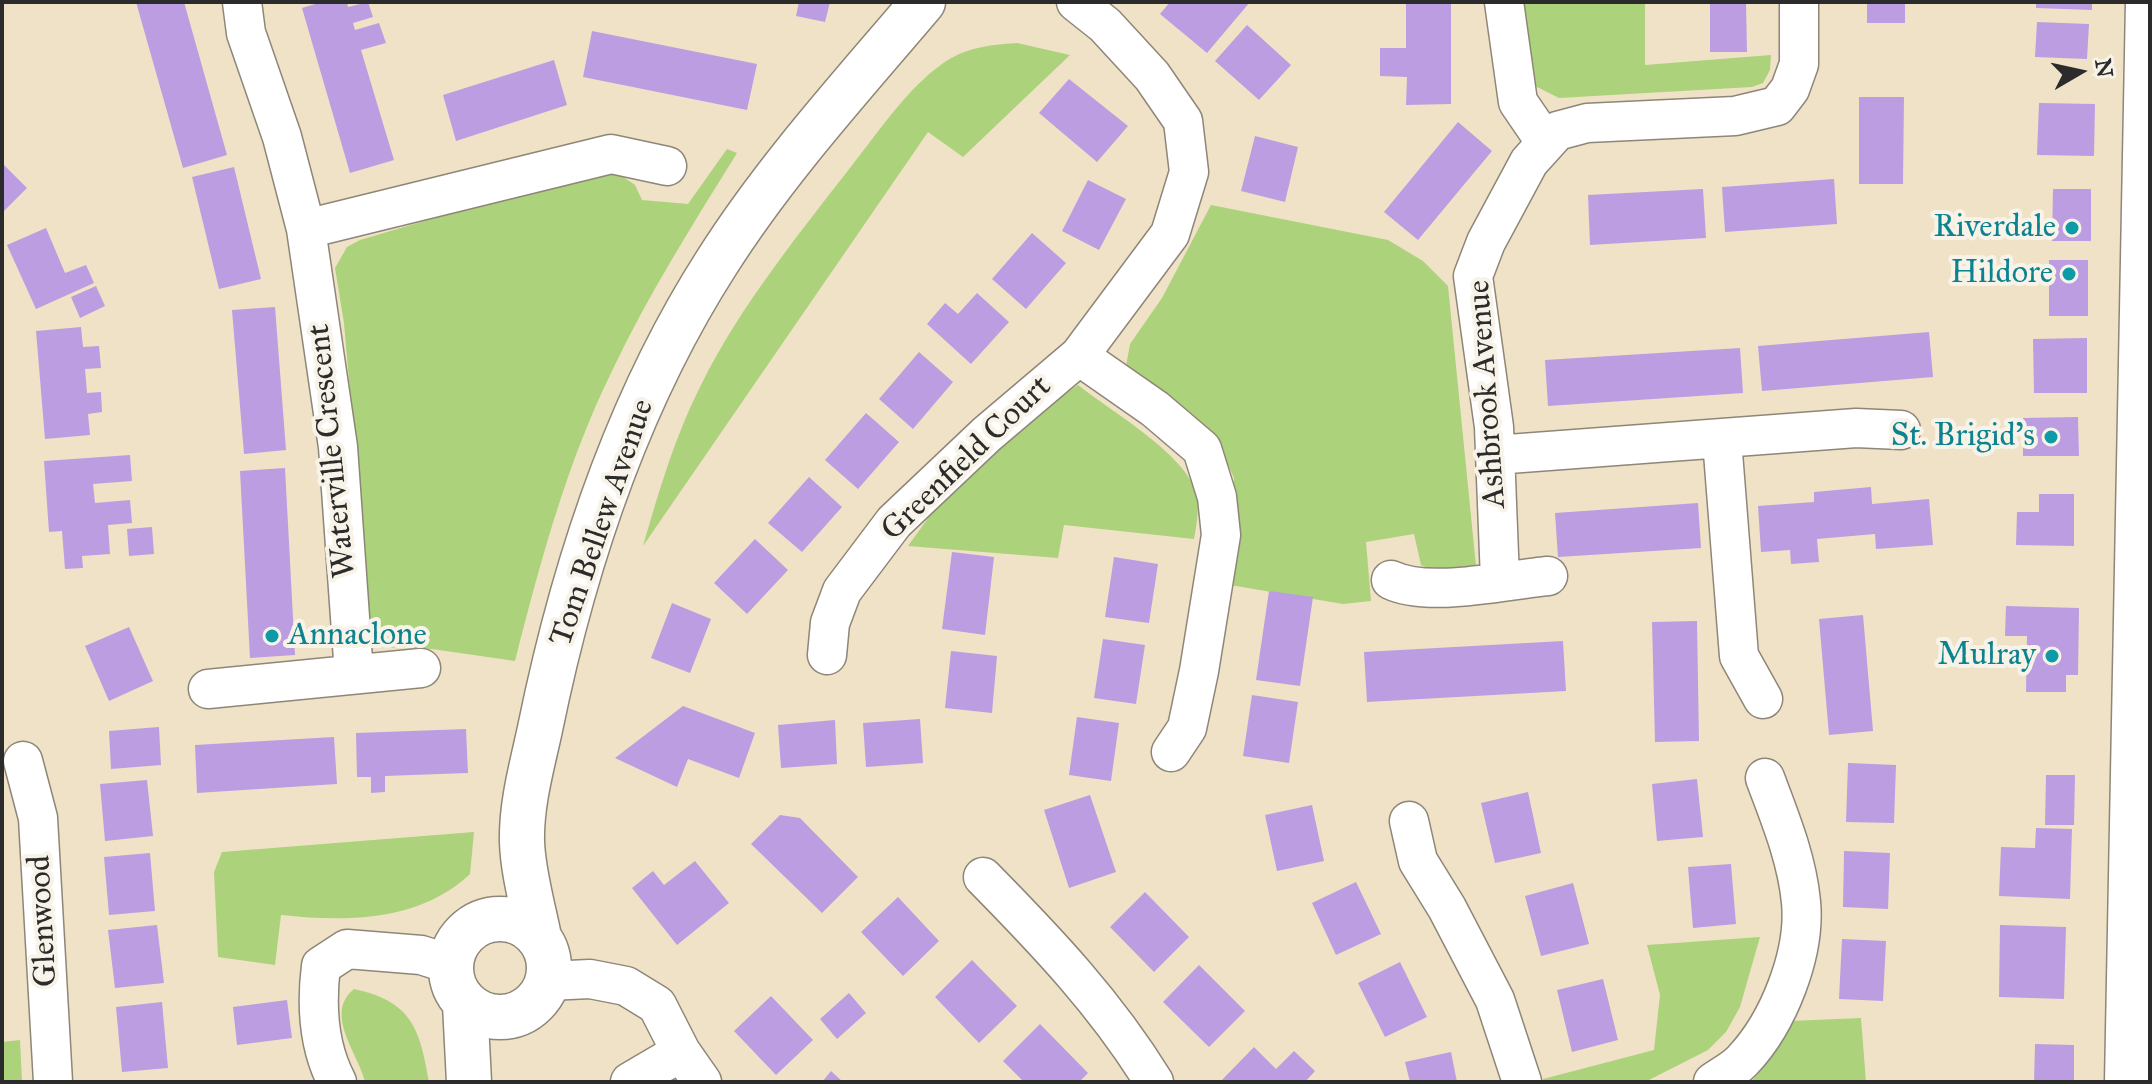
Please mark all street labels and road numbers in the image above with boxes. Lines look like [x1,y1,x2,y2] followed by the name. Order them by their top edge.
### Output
[1461,279,1515,509] street label: Ashbrook Avenue
[301,322,365,580] street label: Waterville Crescent
[874,368,1060,550] street label: Greenfield Court
[543,395,663,651] street label: Tom Bellew Avenue
[21,854,67,988] street label: Glenwood

